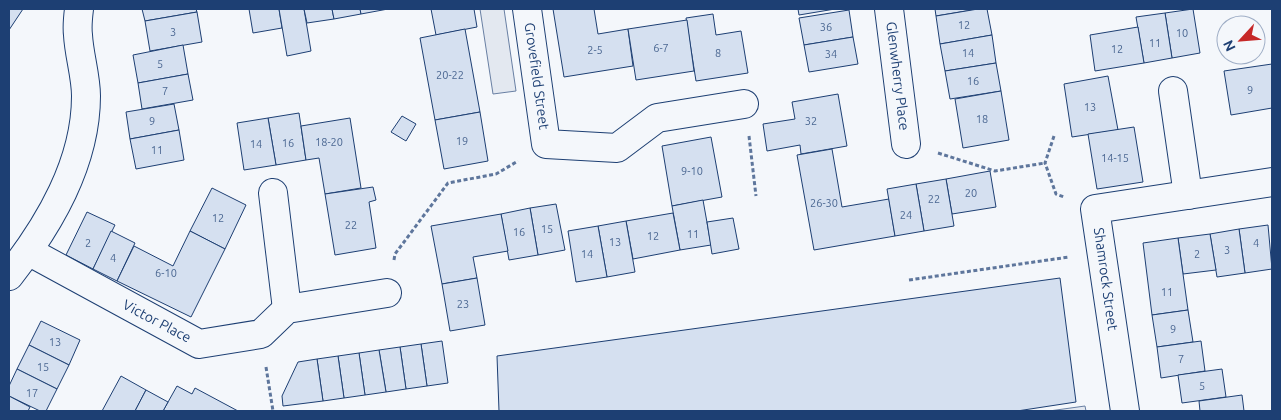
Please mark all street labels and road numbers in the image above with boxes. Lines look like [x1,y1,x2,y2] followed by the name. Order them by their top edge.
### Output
[522,21,552,131] street label: Grovefield Street
[883,21,913,131] street label: Glenwherry Place
[1091,226,1121,332] street label: Shamrock Street
[120,296,194,346] street label: Victor Place

